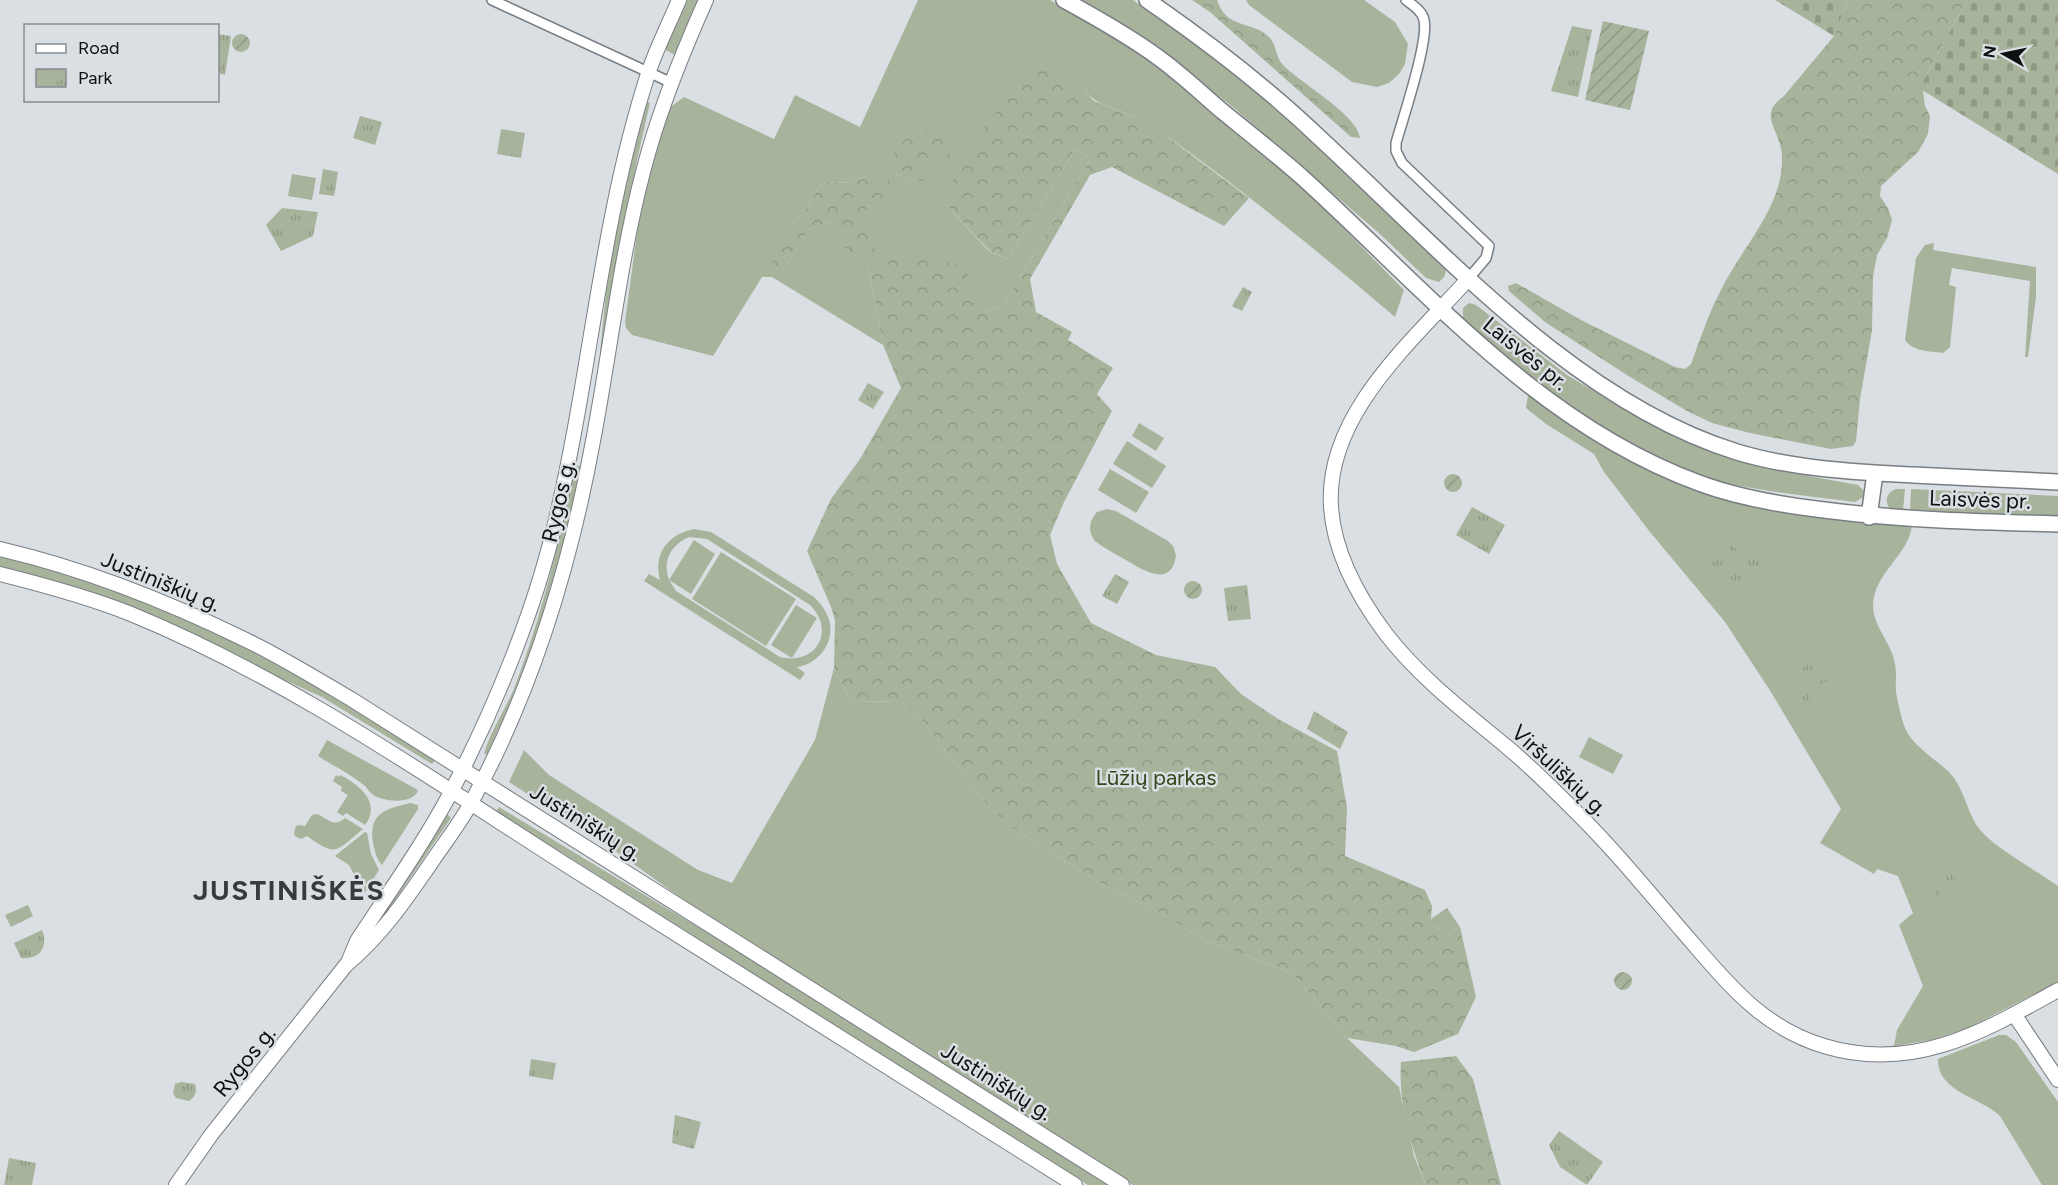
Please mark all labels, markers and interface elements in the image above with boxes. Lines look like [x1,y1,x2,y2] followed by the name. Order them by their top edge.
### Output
[24,24,219,102] legend
[1974,24,2034,84] north arrow
[78,37,119,59] text: Road
[1979,44,2000,59] text: N
[78,67,113,89] text: Park
[1478,311,1574,396] street label: Laisvės pr.
[536,457,581,545] street label: Rygos g.
[1929,484,2031,515] street label: Laisvės pr.
[97,545,224,618] street label: Justiniškių g.
[1506,719,1613,822] street label: Viršuliškių g.
[1096,764,1216,791] park label: Lūžių parkas
[525,778,646,867] street label: Justiniškių g.
[193,873,385,907] district label: JUSTINIŠKĖS
[208,1020,281,1102] street label: Rygos g.
[936,1037,1057,1126] street label: Justiniškių g.

